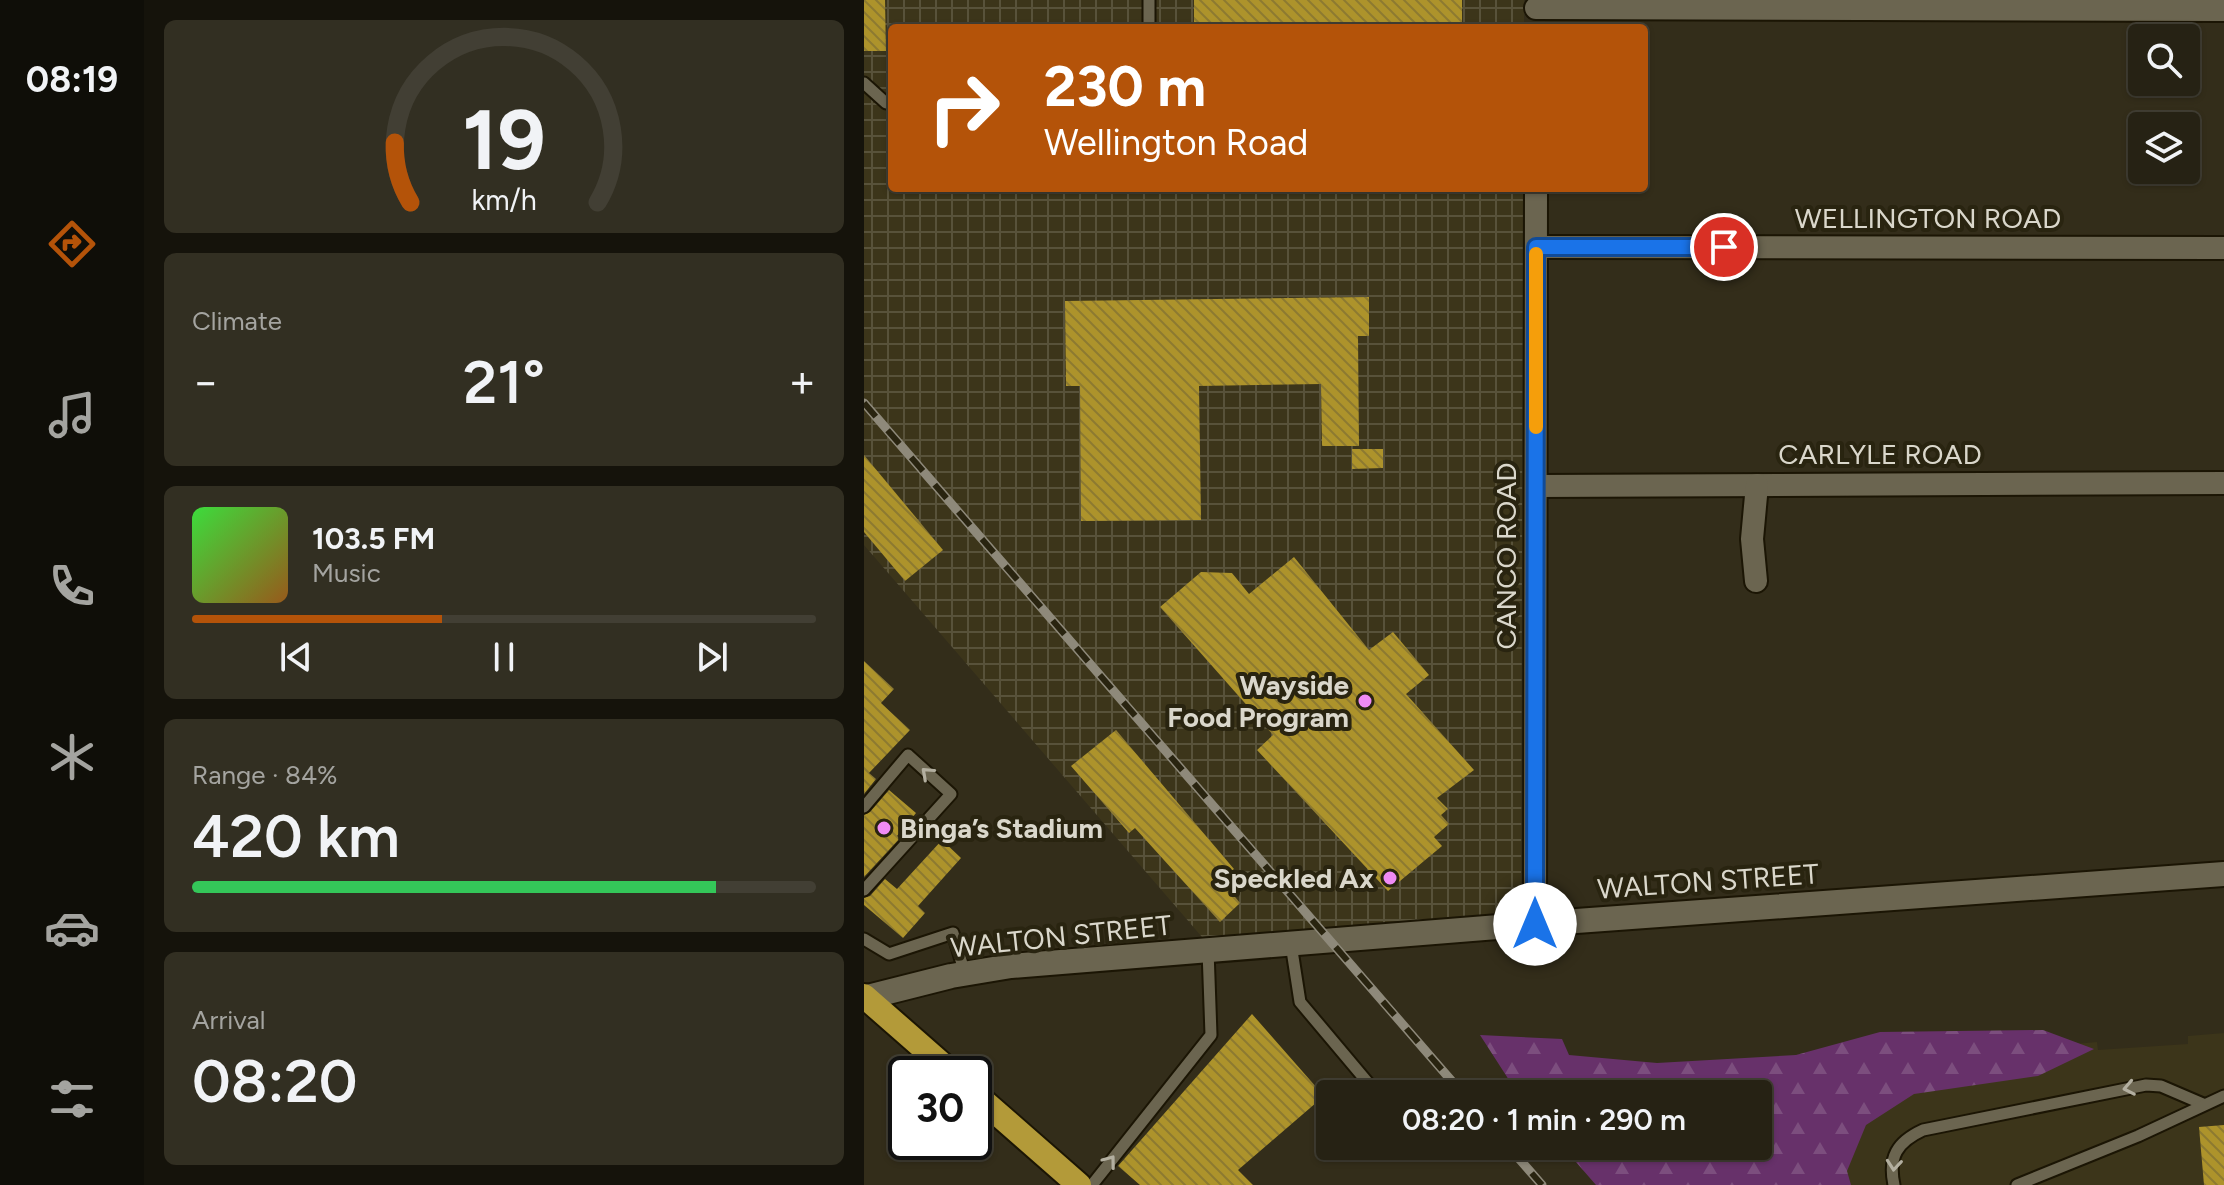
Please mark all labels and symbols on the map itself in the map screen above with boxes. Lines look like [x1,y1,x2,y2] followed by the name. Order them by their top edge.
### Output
[1795,201,2061,235] street label: WELLINGTON ROAD
[1690,213,1758,281] pin
[1778,437,1982,471] street label: CARLYLE ROAD
[1489,462,1523,650] street label: CANCO ROAD
[1167,668,1349,734] place label: Wayside Food Program
[1356,692,1374,710] marker: Wayside Food Program
[922,768,937,783] one-way arrow
[900,811,1103,845] place label: Binga’s Stadium
[875,819,893,837] marker: Binga’s Stadium
[1596,856,1820,906] street label: WALTON STREET
[1214,861,1374,895] place label: Speckled Ax
[1381,869,1399,887] marker: Speckled Ax
[1493,882,1577,966] position arrow
[949,907,1174,965] street label: WALTON STREET
[888,1056,992,1160] speed limit sign: 30
[2122,1079,2136,1096] one-way arrow
[1101,1155,1115,1170] one-way arrow
[1886,1158,1903,1171] one-way arrow

